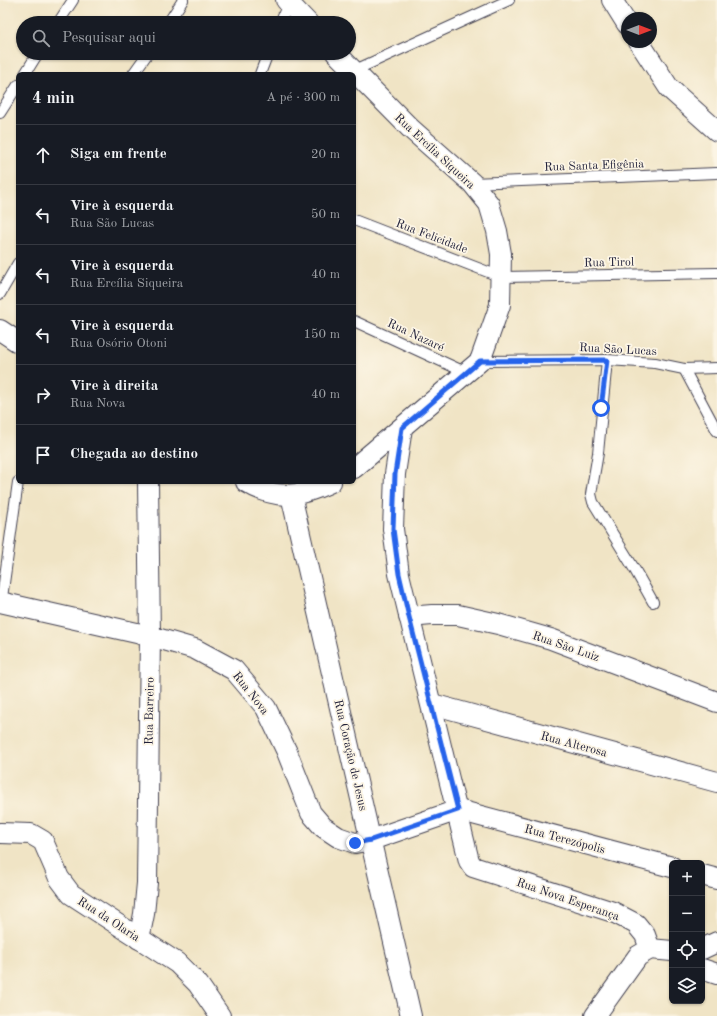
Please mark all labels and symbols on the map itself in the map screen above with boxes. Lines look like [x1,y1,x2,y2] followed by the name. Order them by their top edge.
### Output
[621,12,657,48] north arrow
[392,112,477,192] street label: Rua Ercília Siqueira
[544,158,644,174] street label: Rua Santa Efigênia
[394,218,470,256] street label: Rua Felicidade
[584,257,634,269] street label: Rua Tirol
[385,318,446,354] street label: Rua Nazaré
[579,342,657,358] street label: Rua São Lucas
[592,399,610,417] route start
[531,630,601,664] street label: Rua São Luiz
[230,670,271,717] street label: Rua Nova
[143,677,157,745] street label: Rua Barreiro
[331,699,369,812] street label: Rua Coração de Jesus
[539,730,608,760] street label: Rua Alterosa
[523,823,606,857] street label: Rua Terezópolis
[346,834,364,852] route end
[515,877,621,923] street label: Rua Nova Esperança
[75,895,142,944] street label: Rua da Olaria

